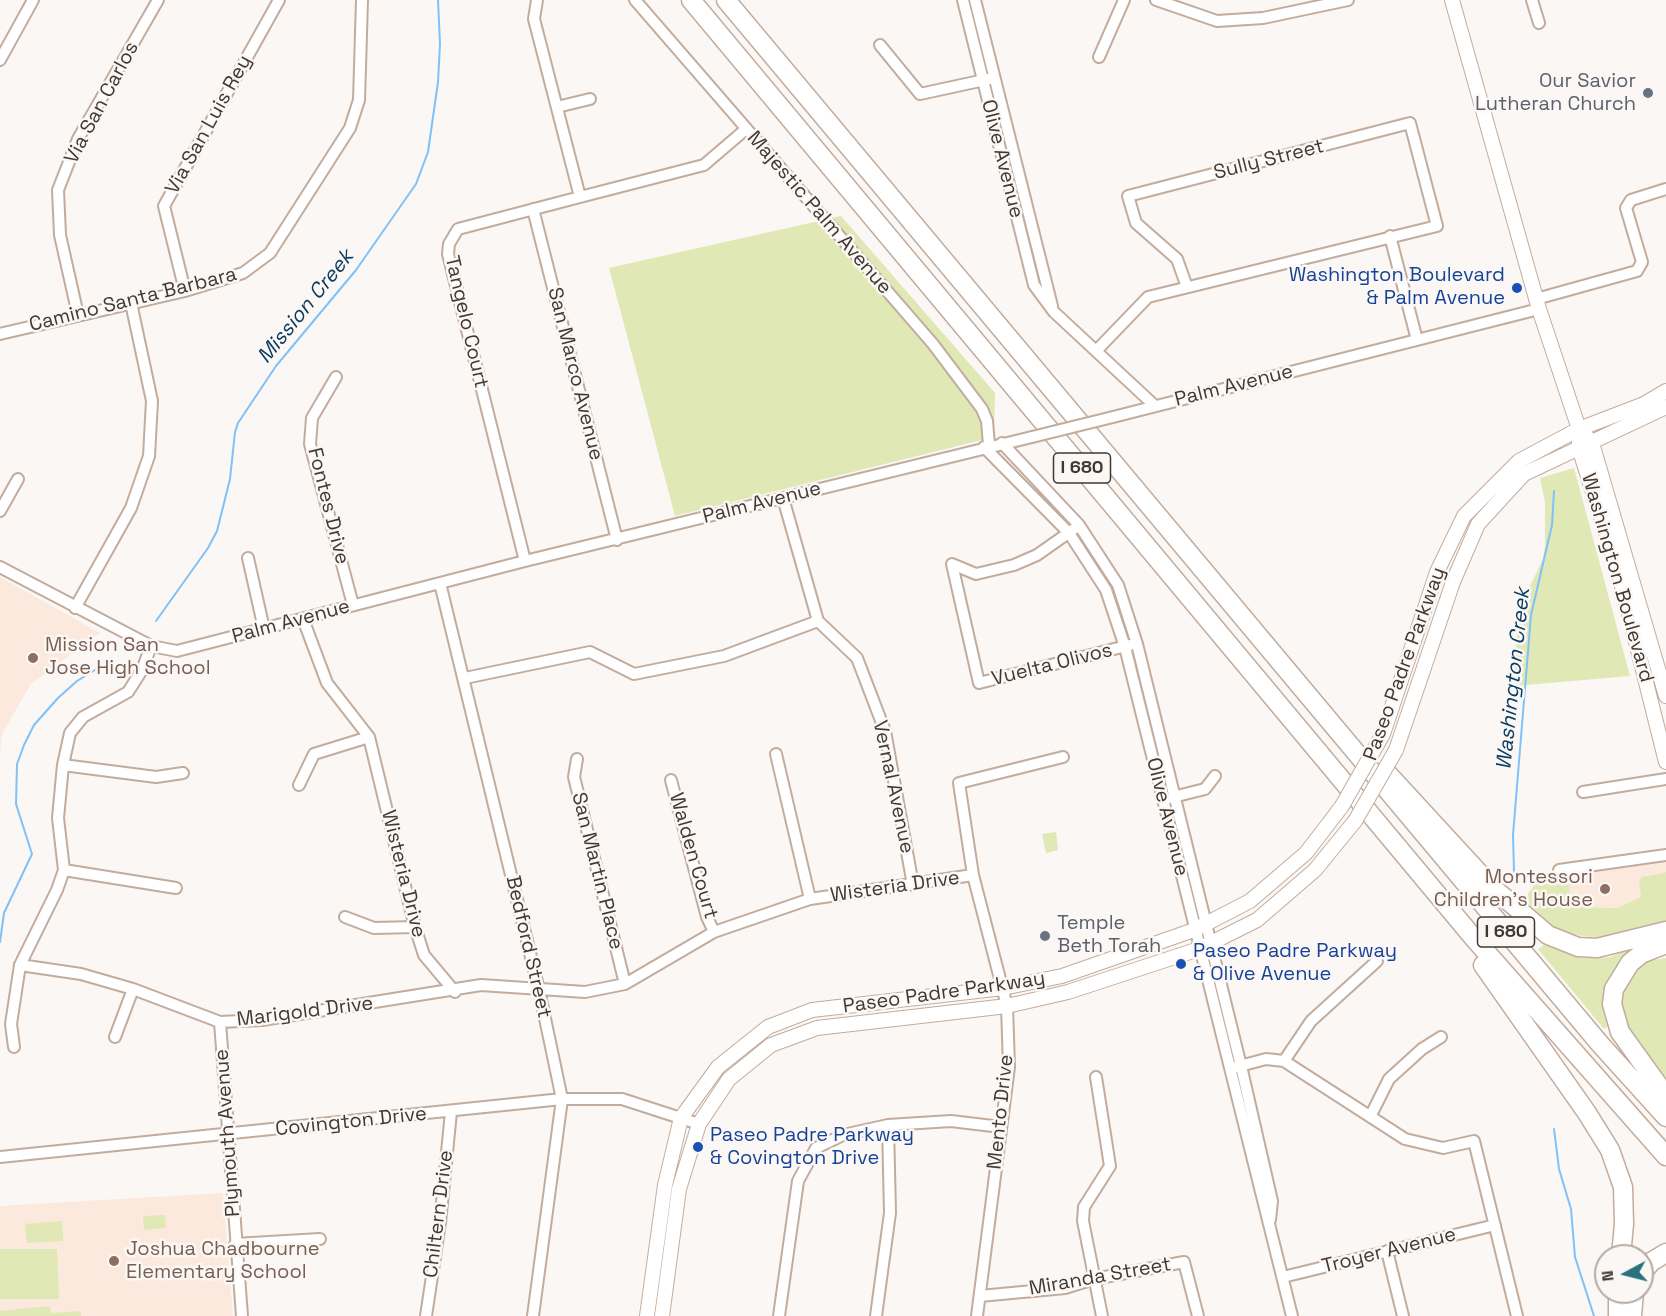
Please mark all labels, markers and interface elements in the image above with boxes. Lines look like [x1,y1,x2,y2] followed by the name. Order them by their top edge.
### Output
[60,38,144,168] street label: Via San Carlos
[161,51,257,199] street label: Via San Luis Rey
[1475,70,1636,117] place label: Our Savior Lutheran Church
[1641,86,1655,100] marker: Our Savior Lutheran Church
[976,97,1028,221] street label: Olive Avenue
[742,127,896,299] street label: Majestic Palm Avenue
[1211,135,1327,185] street label: Sully Street
[252,245,360,369] water label: Mission Creek
[439,254,493,390] street label: Tangelo Court
[27,263,239,337] street label: Camino Santa Barbara
[1289,264,1505,311] place label: Washington Boulevard & Palm Avenue
[1510,281,1524,295] marker: Washington Boulevard & Palm Avenue
[542,285,608,463] street label: San Marco Avenue
[1172,360,1296,412] street label: Palm Avenue
[302,445,354,567] street label: Fontes Drive
[1054,453,1110,483] road number: I 680
[1576,471,1658,685] street label: Washington Boulevard
[700,477,824,529] street label: Palm Avenue
[1359,564,1451,764] street label: Paseo Padre Parkway
[1492,587,1536,771] water label: Washington Creek
[229,595,353,649] street label: Palm Avenue
[45,634,211,681] place label: Mission San Jose High School
[989,638,1115,692] street label: Vuelta Olivos
[26,651,40,665] marker: Mission San Jose High School
[867,718,919,856] street label: Vernal Avenue
[1141,755,1193,879] street label: Olive Avenue
[566,790,628,952] street label: San Martin Place
[664,790,722,922] street label: Walden Court
[376,808,430,940] street label: Wisteria Drive
[829,866,961,908] street label: Wisteria Drive
[1434,866,1593,913] place label: Montessori Children's House
[500,874,556,1020] street label: Bedford Street
[1598,882,1612,896] marker: Montessori Children's House
[1057,912,1161,959] place label: Temple Beth Torah
[1478,917,1534,947] road number: I 680
[1038,929,1052,943] marker: Temple Beth Torah
[1193,940,1397,987] place label: Paseo Padre Parkway & Olive Avenue
[1174,957,1188,971] marker: Paseo Padre Parkway & Olive Avenue
[841,967,1047,1019] street label: Paseo Padre Parkway
[235,992,375,1032] street label: Marigold Drive
[210,1048,246,1218] street label: Plymouth Avenue
[983,1053,1019,1171] street label: Mento Drive
[274,1102,428,1142] street label: Covington Drive
[710,1124,914,1171] place label: Paseo Padre Parkway & Covington Drive
[691,1140,705,1154] marker: Paseo Padre Parkway & Covington Drive
[419,1149,459,1279] street label: Chiltern Drive
[1320,1223,1458,1279] street label: Troyer Avenue
[126,1238,320,1285] place label: Joshua Chadbourne Elementary School
[1594,1244,1654,1304] north arrow
[1027,1253,1173,1301] street label: Miranda Street
[107,1254,121,1268] marker: Joshua Chadbourne Elementary School
[1597,1269,1619,1283] text: N

